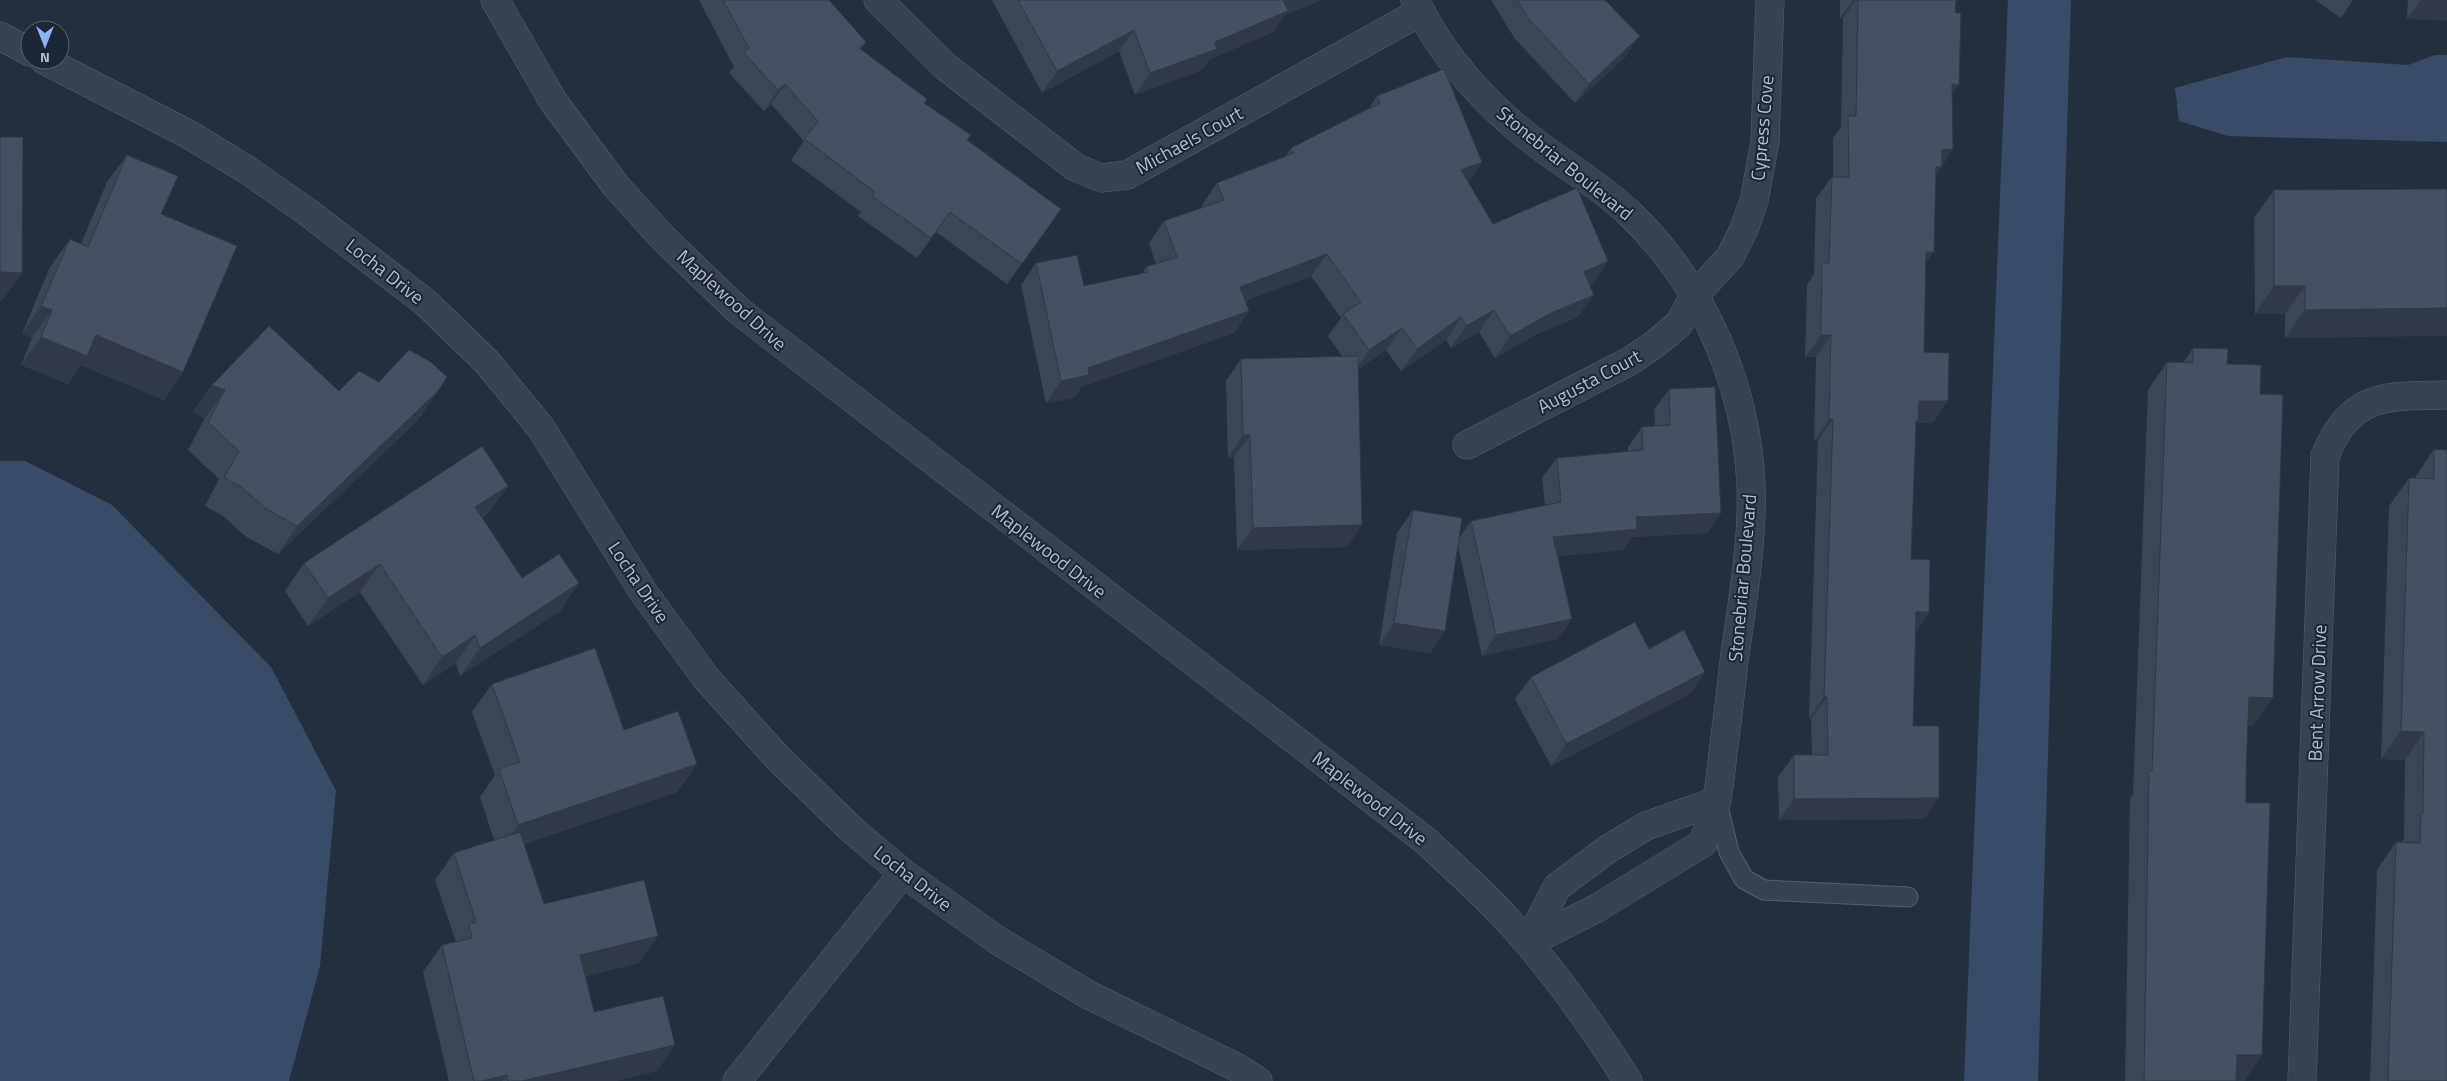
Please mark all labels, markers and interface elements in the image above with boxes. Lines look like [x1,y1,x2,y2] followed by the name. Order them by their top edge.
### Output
[20,20,70,70] north arrow
[40,48,50,69] text: N
[1742,74,1781,182] street label: Cypress Cove
[1130,98,1248,181] street label: Michaels Court
[1491,98,1640,227] street label: Stonebriar Boulevard
[340,231,431,311] street label: Locha Drive
[671,242,794,357] street label: Maplewood Drive
[1532,341,1646,420] street label: Augusta Court
[1720,493,1763,663] street label: Stonebriar Boulevard
[985,496,1113,605] street label: Maplewood Drive
[601,535,677,628] street label: Locha Drive
[2300,624,2333,762] street label: Bent Arrow Drive
[1306,743,1434,852] street label: Maplewood Drive
[868,838,959,918] street label: Locha Drive

